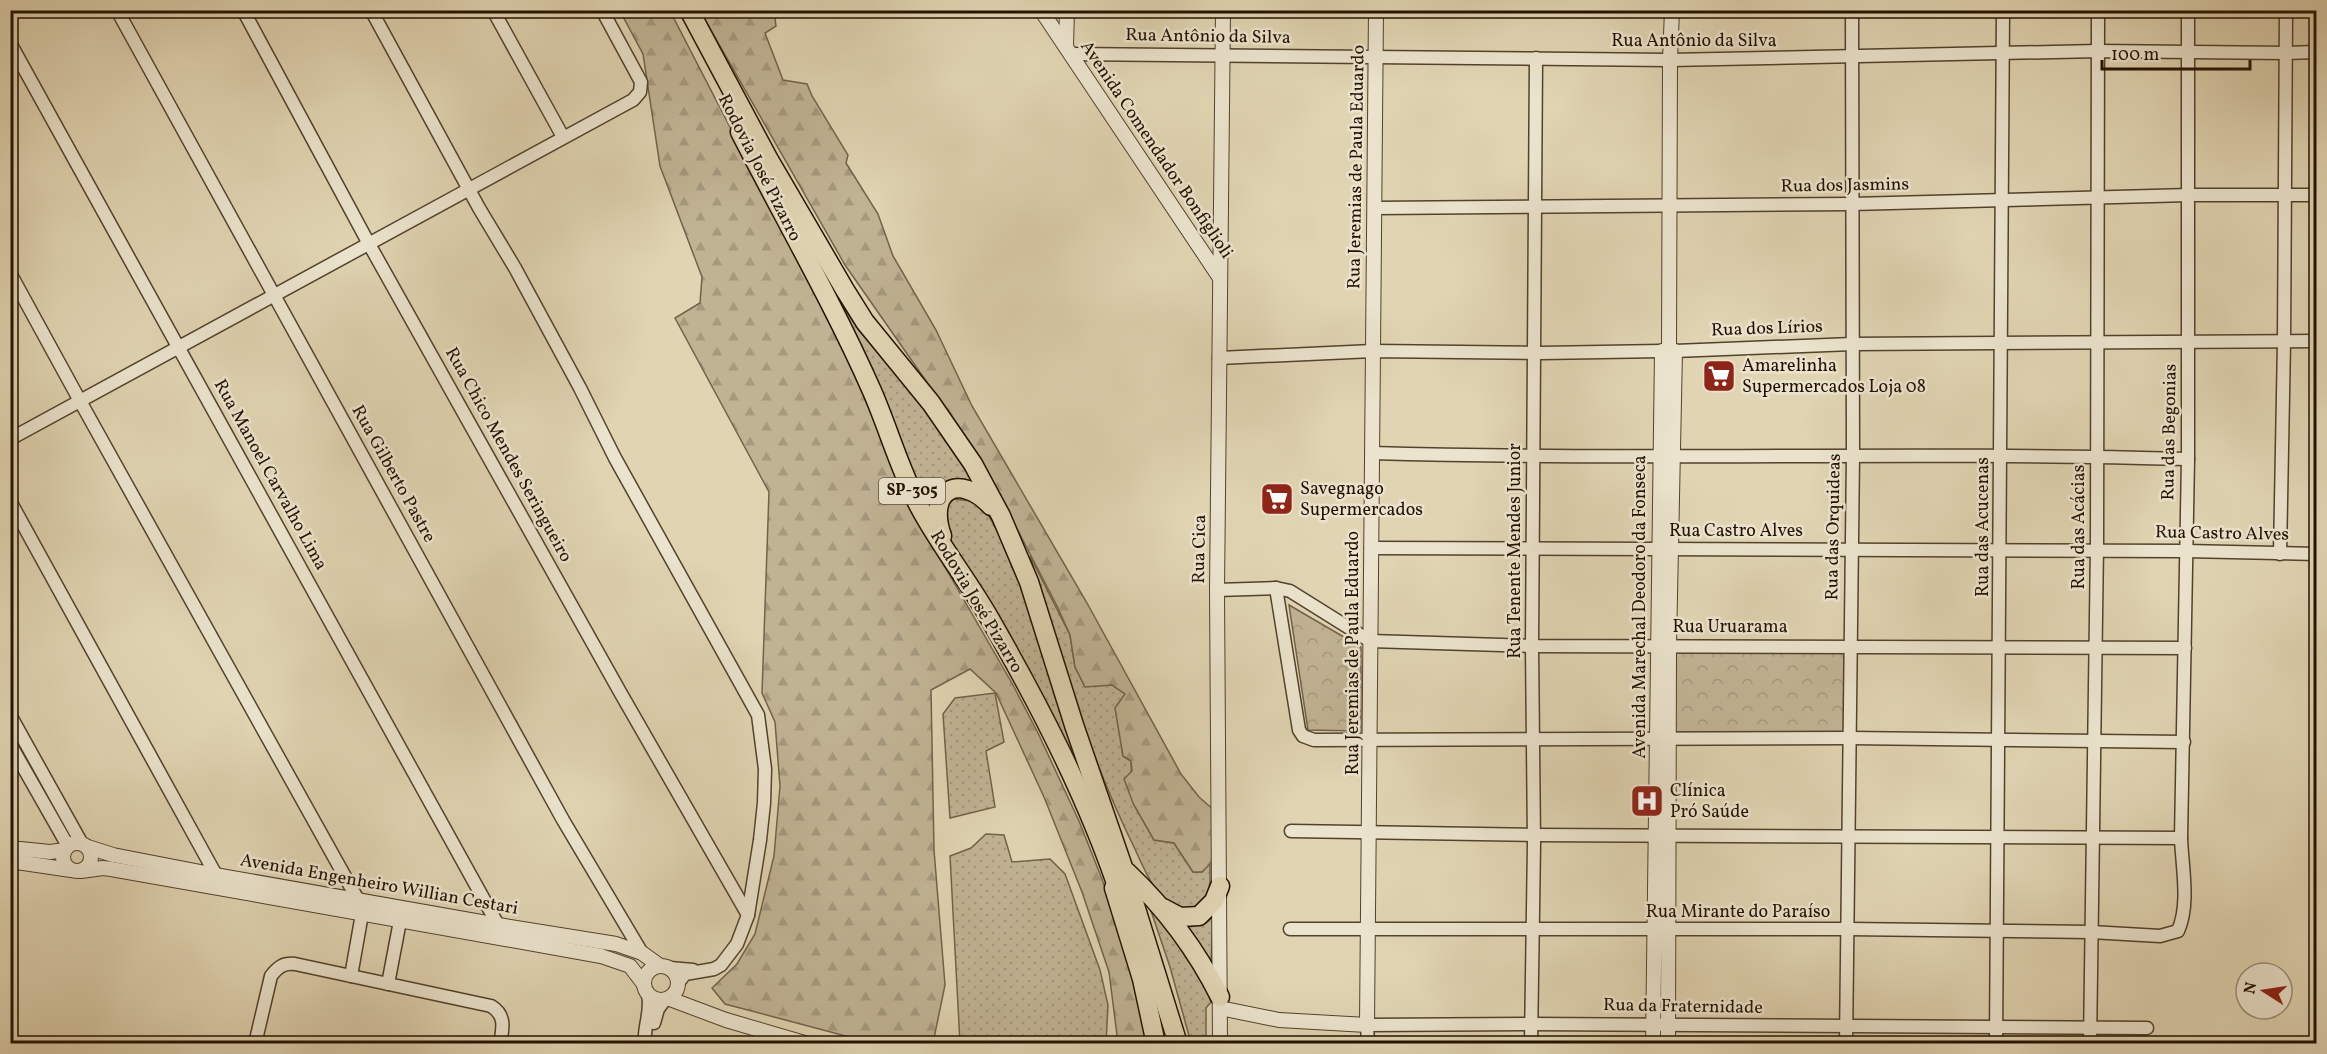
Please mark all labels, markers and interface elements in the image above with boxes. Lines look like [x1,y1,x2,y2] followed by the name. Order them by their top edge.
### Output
[1125,23,1291,51] street label: Rua Antônio da Silva
[1611,29,1777,54] street label: Rua Antônio da Silva
[2102,33,2250,71] scale bar
[1074,36,1238,264] street label: Avenida Comendador Bonfiglioli
[2111,43,2160,68] text: 100 m
[1342,45,1372,289] street label: Rua Jeremias de Paula Eduardo
[711,90,807,246] street label: Rodovia José Pizarro
[1781,172,1909,200] street label: Rua dos Jasmins
[1711,315,1823,343] street label: Rua dos Lírios
[438,343,578,567] street label: Rua Chico Mendes Seringueiro
[1742,354,1926,400] place label: Amarelinha Supermercados Loja 08
[1701,358,1737,394] supermarket icon: Amarelinha Supermercados Loja 08
[2156,363,2184,501] street label: Rua das Begonias
[207,375,333,575] street label: Rua Manoel Carvalho Lima
[345,401,441,547] street label: Rua Gilberto Pastre
[1503,443,1528,659] street label: Rua Tenente Mendes Junior
[1820,453,1848,601] street label: Rua das Orquideas
[1628,455,1653,759] street label: Avenida Marechal Deodoro da Fonseca
[1971,457,1996,597] street label: Rua das Acucenas
[2067,465,2092,589] street label: Rua das Acácias
[1300,477,1423,523] place label: Savegnago Supermercados
[879,478,945,504] road number: SP-305
[1259,481,1295,517] supermarket icon: Savegnago Supermercados
[1187,514,1213,584] street label: Rua Cica
[1669,519,1803,544] street label: Rua Castro Alves
[2155,520,2289,548] street label: Rua Castro Alves
[923,526,1029,678] street label: Rodovia José Pizarro
[1341,531,1366,775] street label: Rua Jeremias de Paula Eduardo
[1672,615,1788,640] street label: Rua Uruarama
[1670,779,1749,825] place label: Clínica Pró Saúde
[1629,783,1665,819] hospital icon: Clínica Pró Saúde
[238,848,520,922] street label: Avenida Engenheiro Willian Cestari
[1646,900,1830,925] street label: Rua Mirante do Paraíso
[2234,961,2294,1021] north arrow
[2239,980,2263,996] text: N
[1603,993,1763,1021] street label: Rua da Fraternidade

